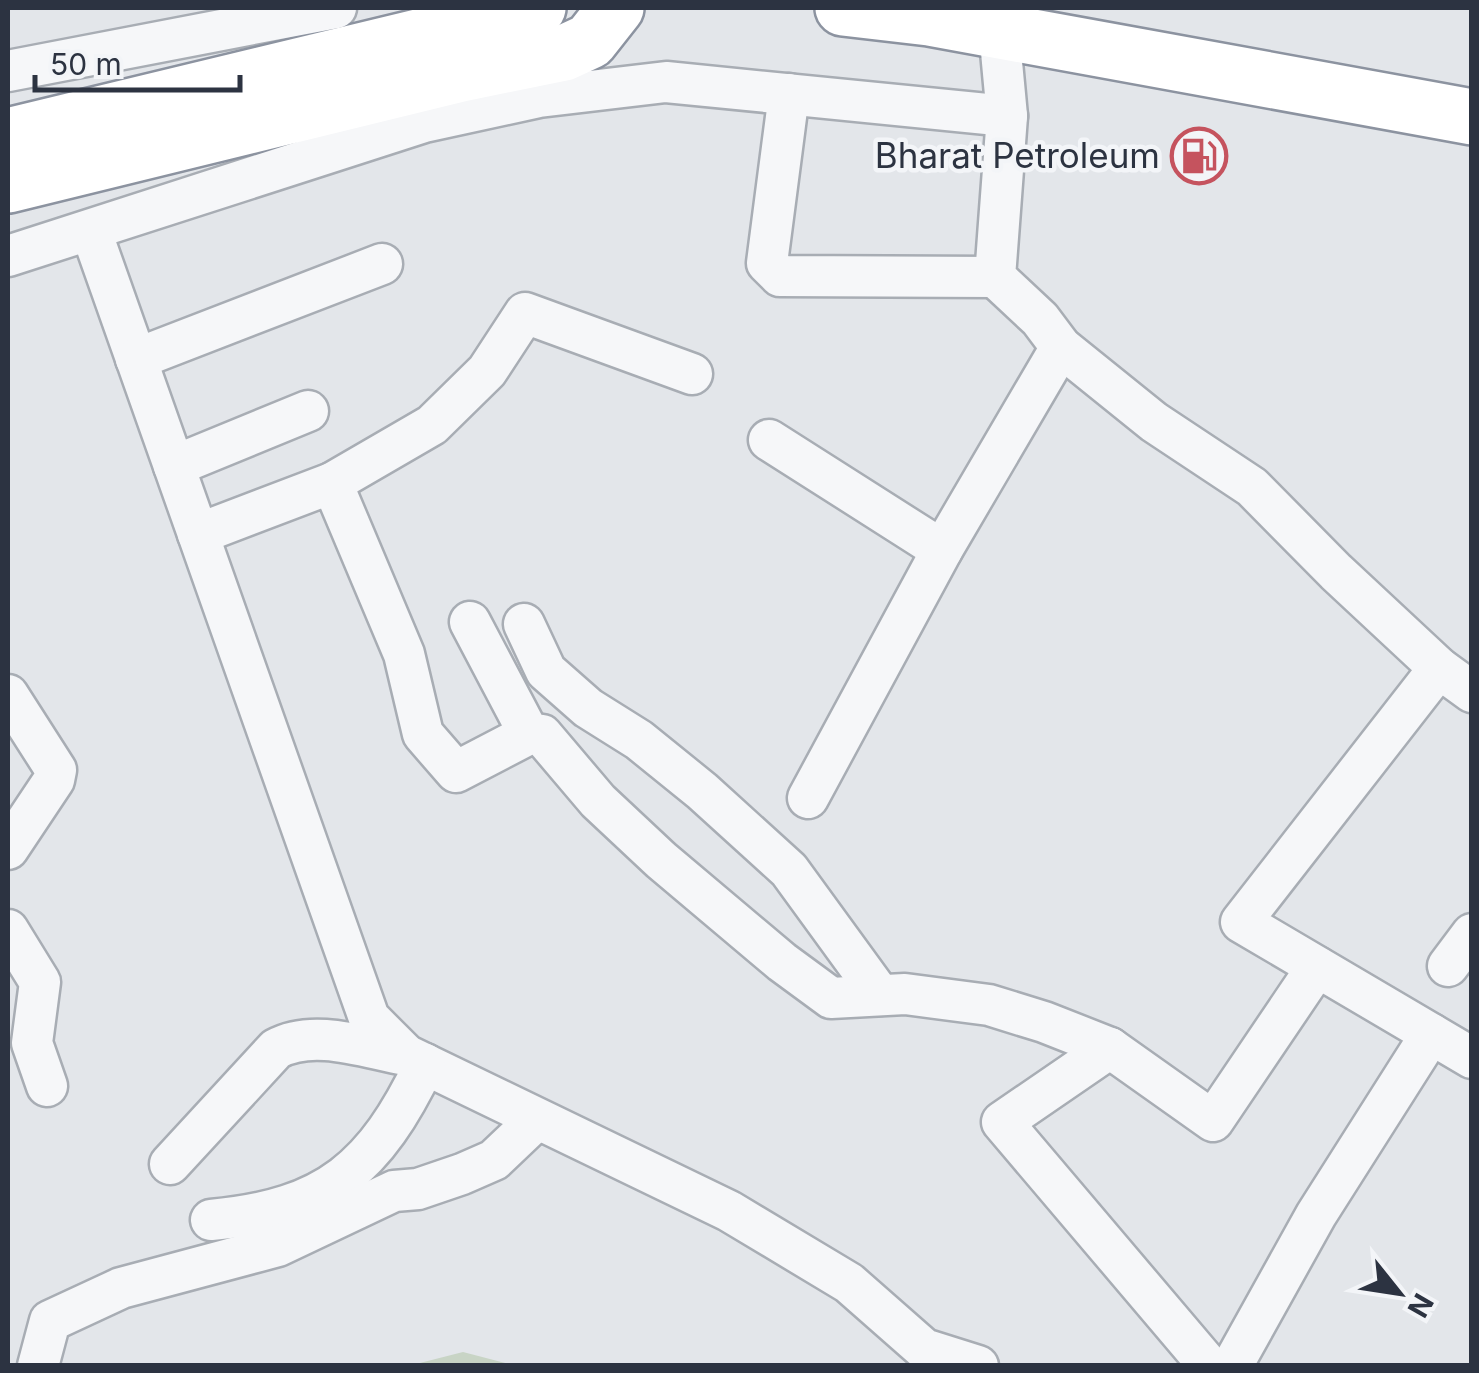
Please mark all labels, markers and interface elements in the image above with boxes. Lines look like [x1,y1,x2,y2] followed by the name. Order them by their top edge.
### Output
[35,30,240,92] scale bar
[50,46,122,82] text: 50 m
[1169,126,1229,186] fuel station icon: Bharat Petroleum
[875,134,1160,176] place label: Bharat Petroleum
[1349,1243,1449,1343] north arrow
[1401,1288,1441,1323] text: N

